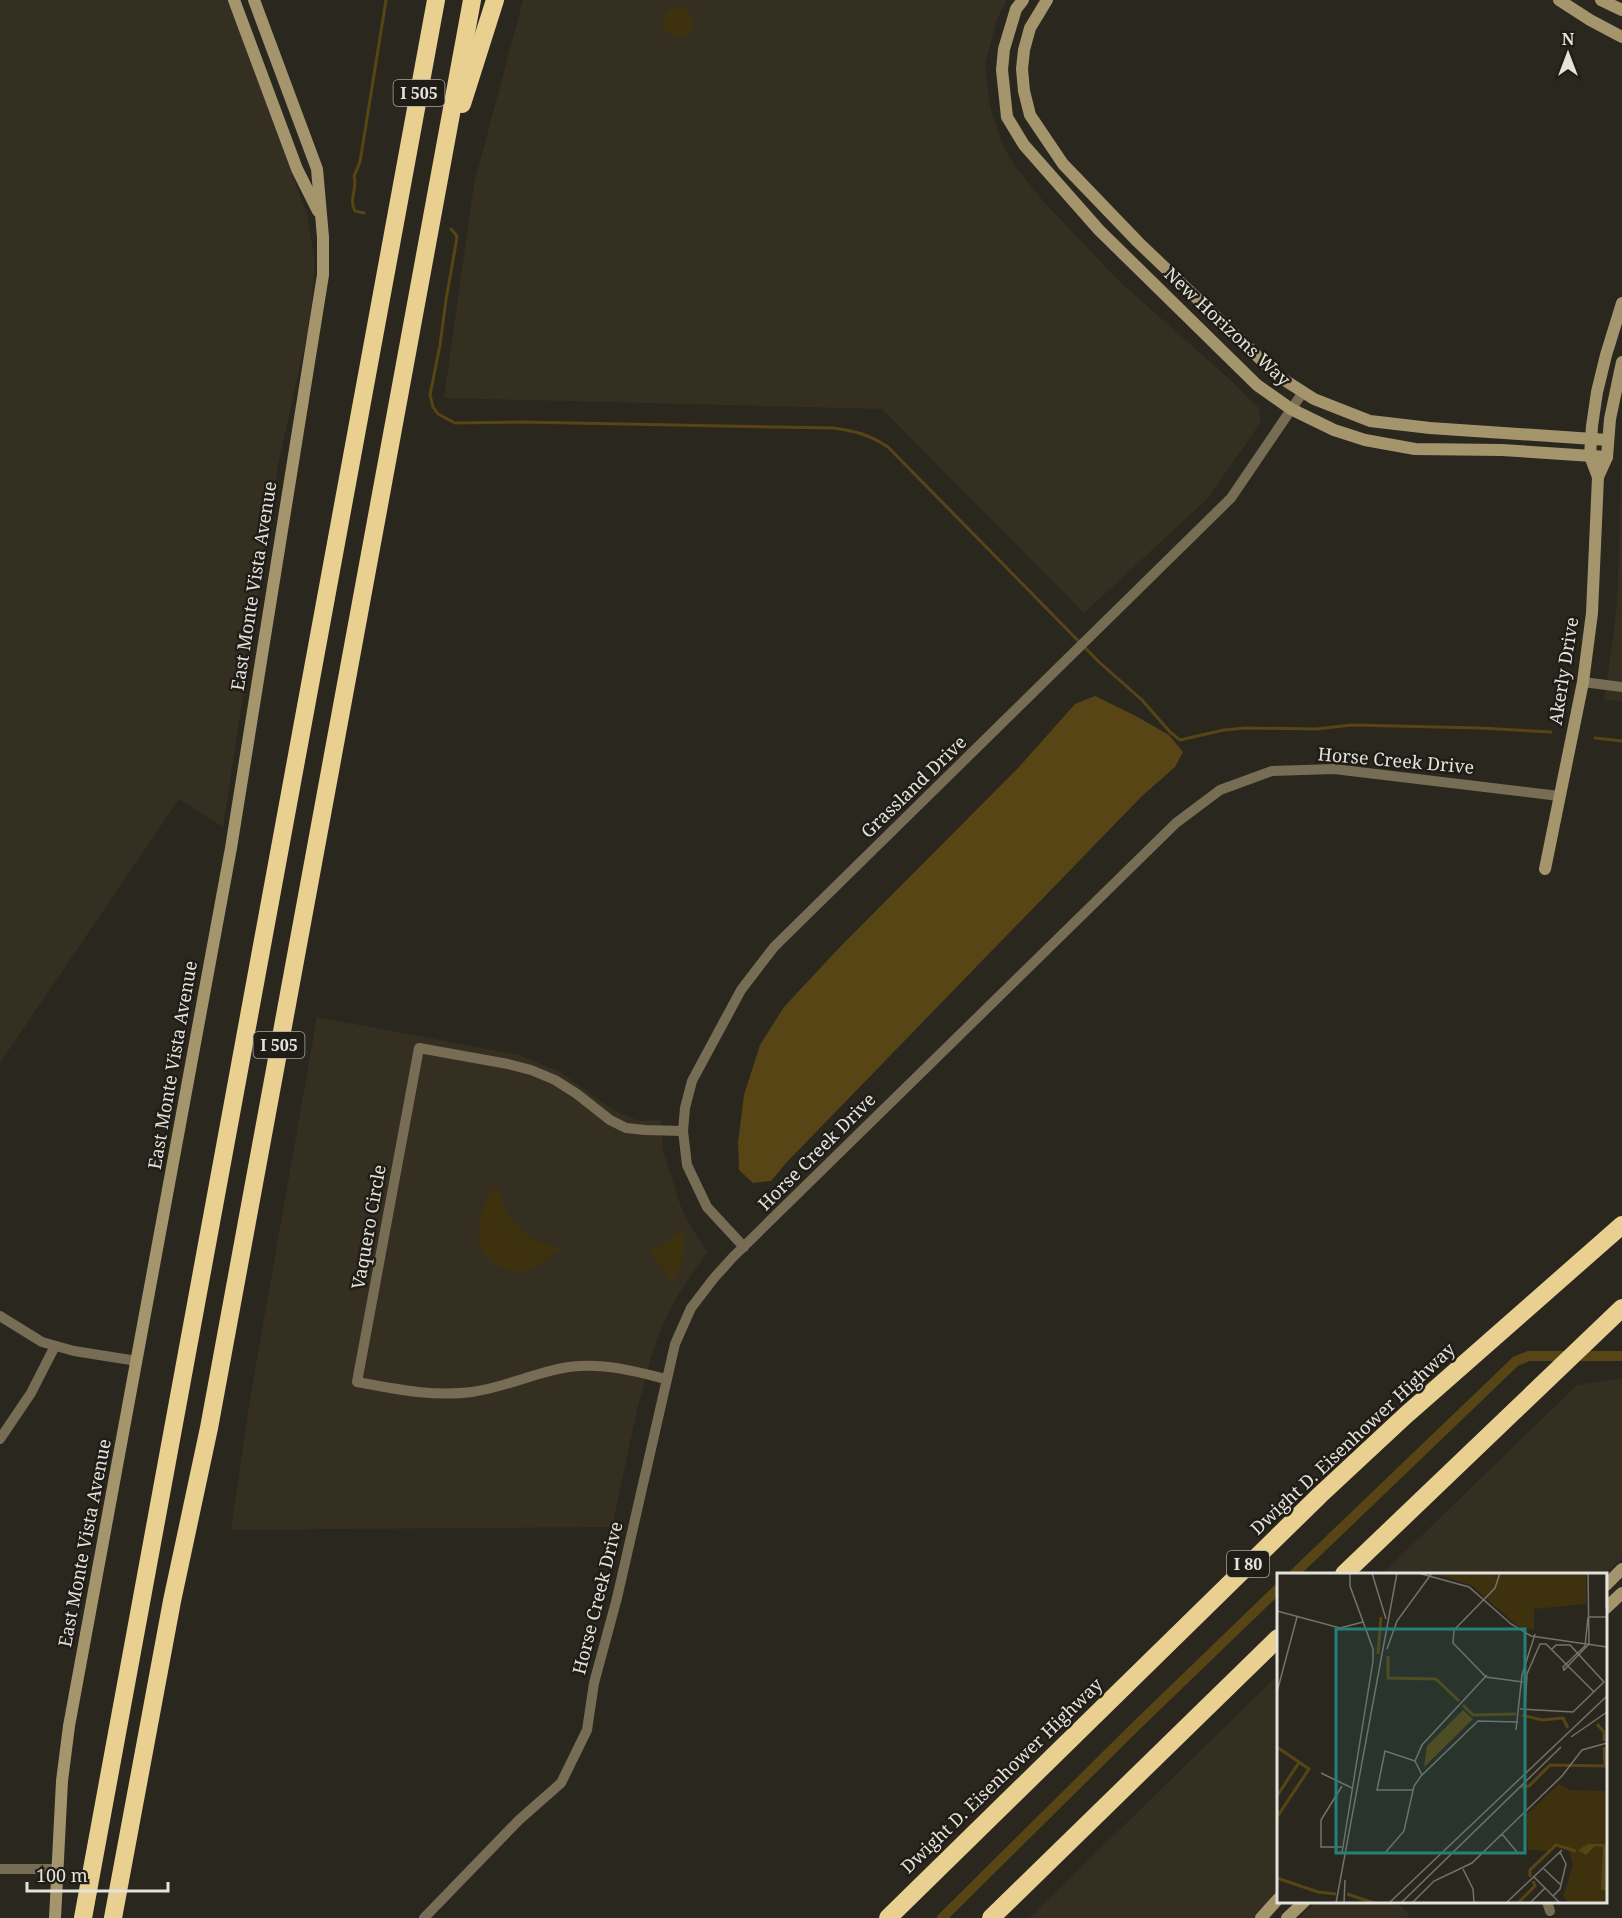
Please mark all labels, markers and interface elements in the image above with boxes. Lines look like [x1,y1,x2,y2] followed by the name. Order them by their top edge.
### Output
[1538,24,1598,84] north arrow
[1562,28,1575,50] text: N
[394,80,444,106] road number: I 505
[1160,262,1296,392] street label: New Horizons Way
[225,480,281,692] street label: East Monte Vista Avenue
[1543,615,1583,726] street label: Akerly Drive
[855,730,971,843] street label: Grassland Drive
[1317,741,1475,779] street label: Horse Creek Drive
[142,959,202,1171] street label: East Monte Vista Avenue
[254,1032,304,1058] road number: I 505
[752,1087,880,1215] street label: Horse Creek Drive
[345,1163,391,1291] street label: Vaquero Circle
[1245,1336,1460,1540] street label: Dwight D. Eisenhower Highway
[52,1437,116,1649] street label: East Monte Vista Avenue
[566,1519,628,1677] street label: Horse Creek Drive
[1227,1551,1269,1577] road number: I 80
[1277,1573,1607,1903] inset map
[895,1672,1108,1878] street label: Dwight D. Eisenhower Highway
[27,1855,168,1893] scale bar
[36,1863,88,1887] text: 100 m

